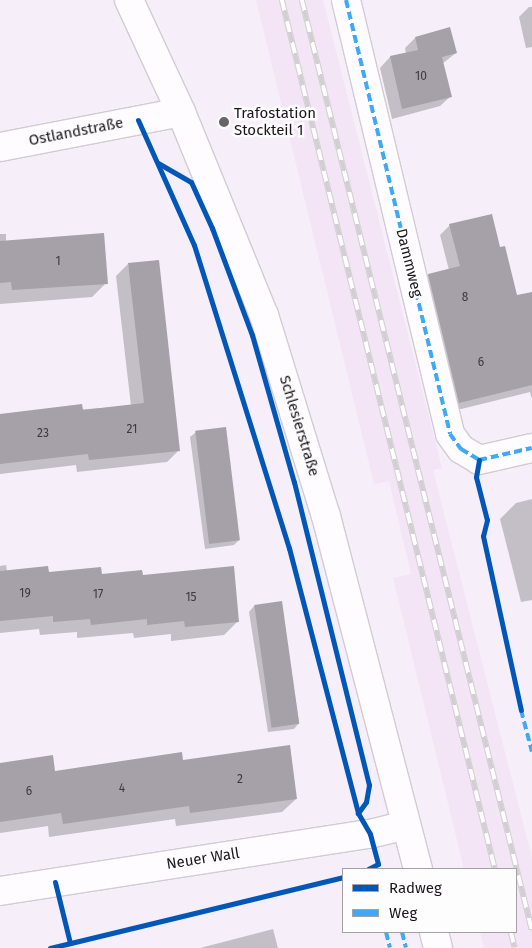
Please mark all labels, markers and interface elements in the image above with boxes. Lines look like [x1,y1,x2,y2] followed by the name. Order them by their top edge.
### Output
[415,70,427,84] house number: 10
[234,104,316,139] place label: Trafostation Stockteil 1
[27,114,125,150] street label: Ostlandstraße
[218,116,230,128] marker: Trafostation Stockteil 1
[392,227,426,299] street label: Dammweg
[55,255,61,269] house number: 1
[462,291,468,305] house number: 8
[478,356,484,370] house number: 6
[275,373,323,479] street label: Schlesierstraße
[127,423,137,437] house number: 21
[37,427,49,441] house number: 23
[19,587,31,601] house number: 19
[93,588,103,602] house number: 17
[185,591,197,605] house number: 15
[237,773,243,787] house number: 2
[119,782,125,796] house number: 4
[26,785,32,799] house number: 6
[165,844,241,874] street label: Neuer Wall
[342,868,517,933] legend
[389,879,442,897] text: Radweg
[389,904,417,922] text: Weg

